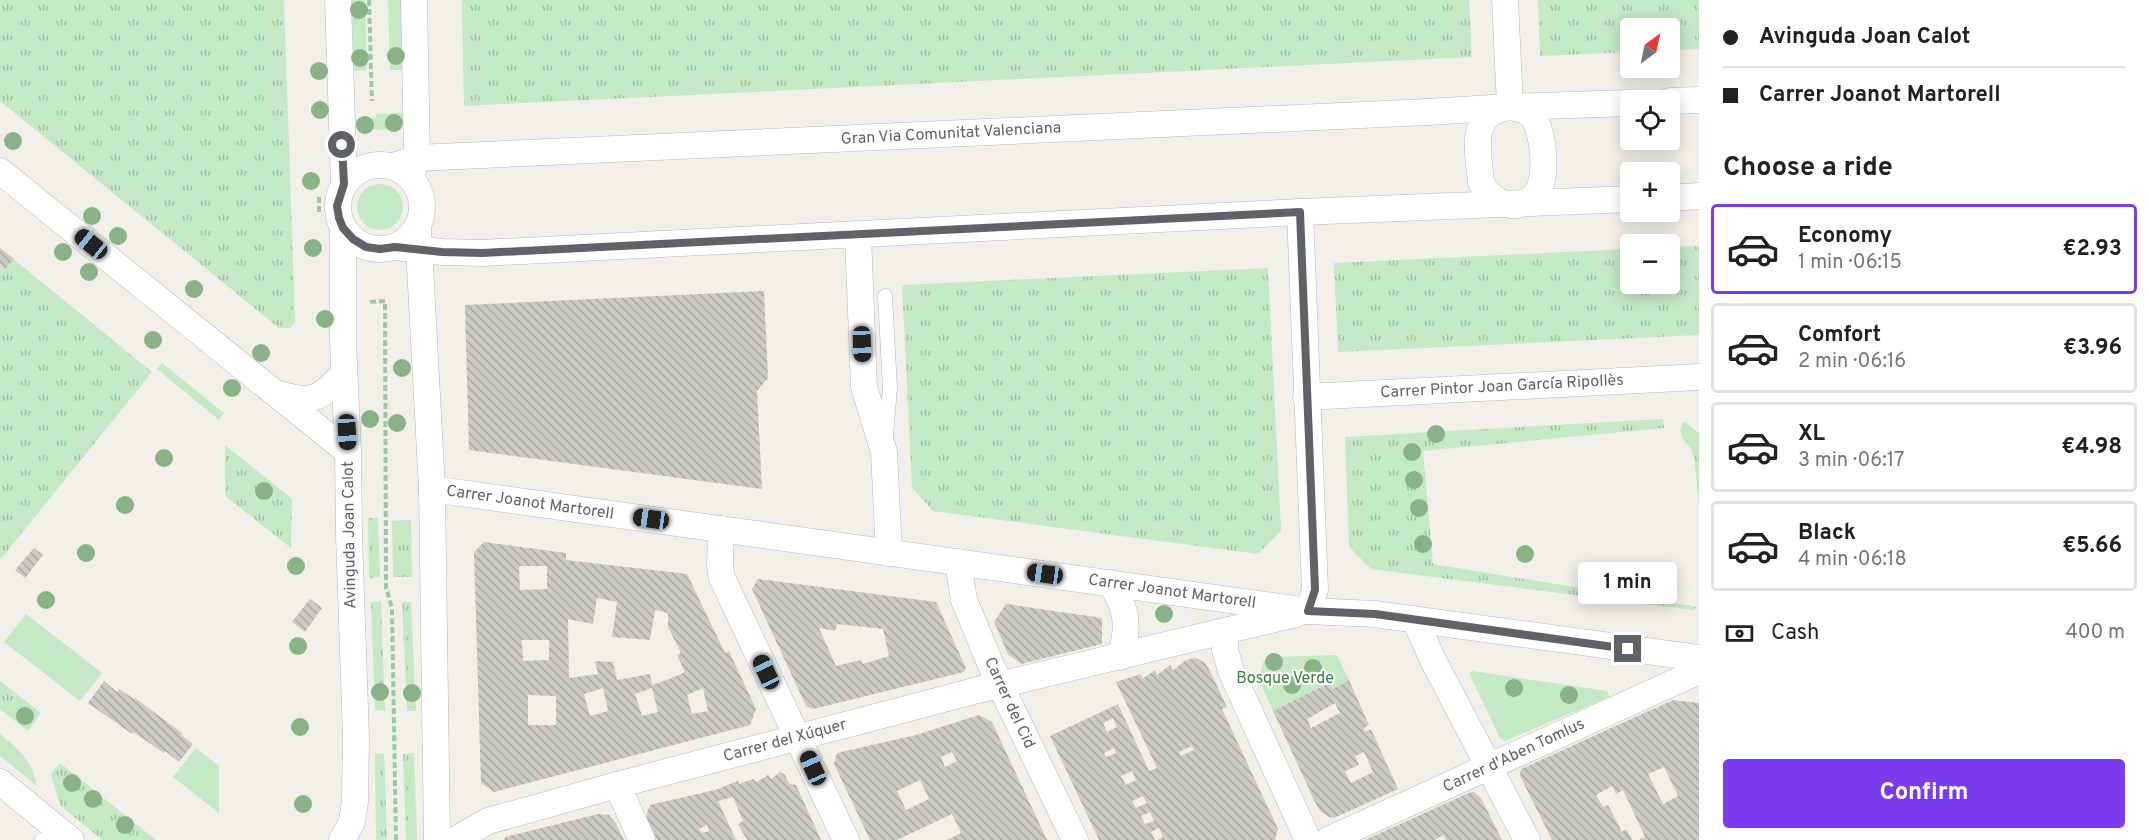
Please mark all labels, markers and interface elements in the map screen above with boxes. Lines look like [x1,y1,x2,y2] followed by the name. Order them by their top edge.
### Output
[1620,18,1680,78] north arrow
[1620,18,1680,294] map controls
[1759,24,1970,51] text: Avinguda Joan Calot
[1759,82,2001,109] text: Carrer Joanot Martorell
[1620,90,1680,150] button: locate
[840,118,1062,150] street label: Gran Via Comunitat Valenciana
[328,131,355,158] route start
[1723,151,1893,185] text: Choose a ride
[1620,162,1680,222] button: +
[1726,222,1780,276] icon: car
[1798,223,1892,250] text: Economy
[71,226,111,262] car
[1620,234,1680,294] button: −
[2063,236,2122,263] text: €2.93
[1798,250,1902,276] text: 1 min · 06:15
[1726,321,1780,375] icon: car
[1798,322,1881,349] text: Comfort
[852,326,872,362] car
[2063,335,2122,362] text: €3.96
[1798,349,1906,375] text: 2 min · 06:16
[1380,371,1624,403] street label: Carrer Pintor Joan García Ripollès
[337,414,357,450] car
[1726,420,1780,474] icon: car
[1798,421,1825,448] text: XL
[2061,434,2122,461] text: €4.98
[1798,448,1905,474] text: 3 min · 06:17
[339,461,361,609] street label: Avinguda Joan Calot
[445,481,615,525] street label: Carrer Joanot Martorell
[632,508,670,530] car
[1726,519,1780,573] icon: car
[1798,520,1856,547] text: Black
[2062,533,2122,560] text: €5.66
[1798,547,1907,573] text: 4 min · 06:18
[1578,562,1678,604] callout: 1 min
[1026,563,1064,585] car
[1087,570,1257,614] street label: Carrer Joanot Martorell
[1603,570,1652,596] text: 1 min
[1723,617,1756,650] icon: cash
[1771,620,1820,647] text: Cash
[2065,620,2125,646] text: 400 m
[1614,635,1641,662] route end
[750,652,782,692] car
[979,654,1039,752] street label: Carrer del Cid
[1236,669,1334,689] park label: Bosque Verde
[1440,714,1588,798] street label: Carrer d'Aben Tomlus
[721,715,849,767] street label: Carrer del Xúquer
[797,748,829,788] car
[1723,759,2125,828] button: Confirm

